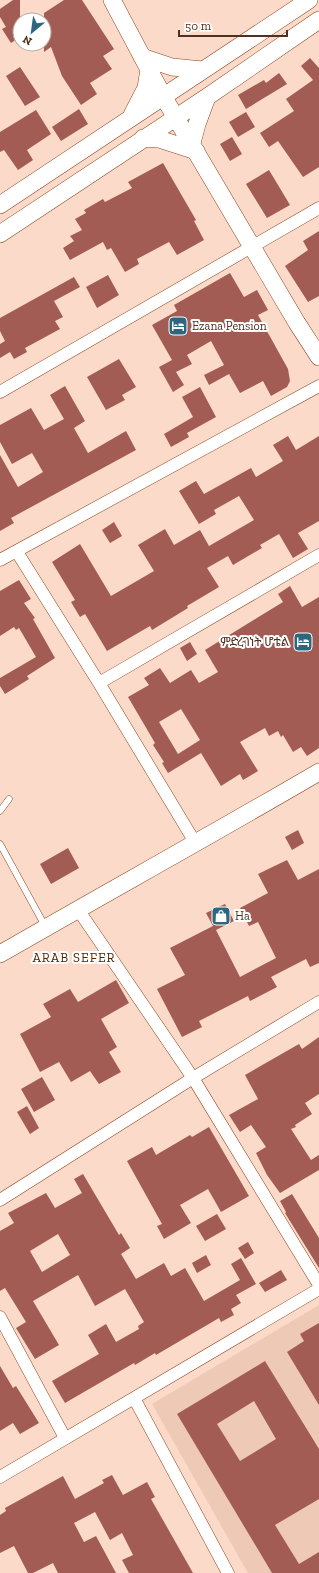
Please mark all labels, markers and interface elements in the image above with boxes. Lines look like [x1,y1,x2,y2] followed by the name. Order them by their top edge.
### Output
[12,12,52,52] north arrow
[179,12,287,38] scale bar
[185,19,212,33] text: 50 m
[20,32,34,48] text: N
[167,315,189,337] hotel icon: Ezana Pension
[192,319,267,333] place label: Ezana Pension
[292,631,314,653] hotel icon: ምድረገነት ሆቴል
[220,635,289,649] place label: ምድረገነት ሆቴል
[210,905,232,927] shop icon: Ha
[235,909,250,923] place label: Ha
[32,950,116,965] district label: ARAB SEFER

